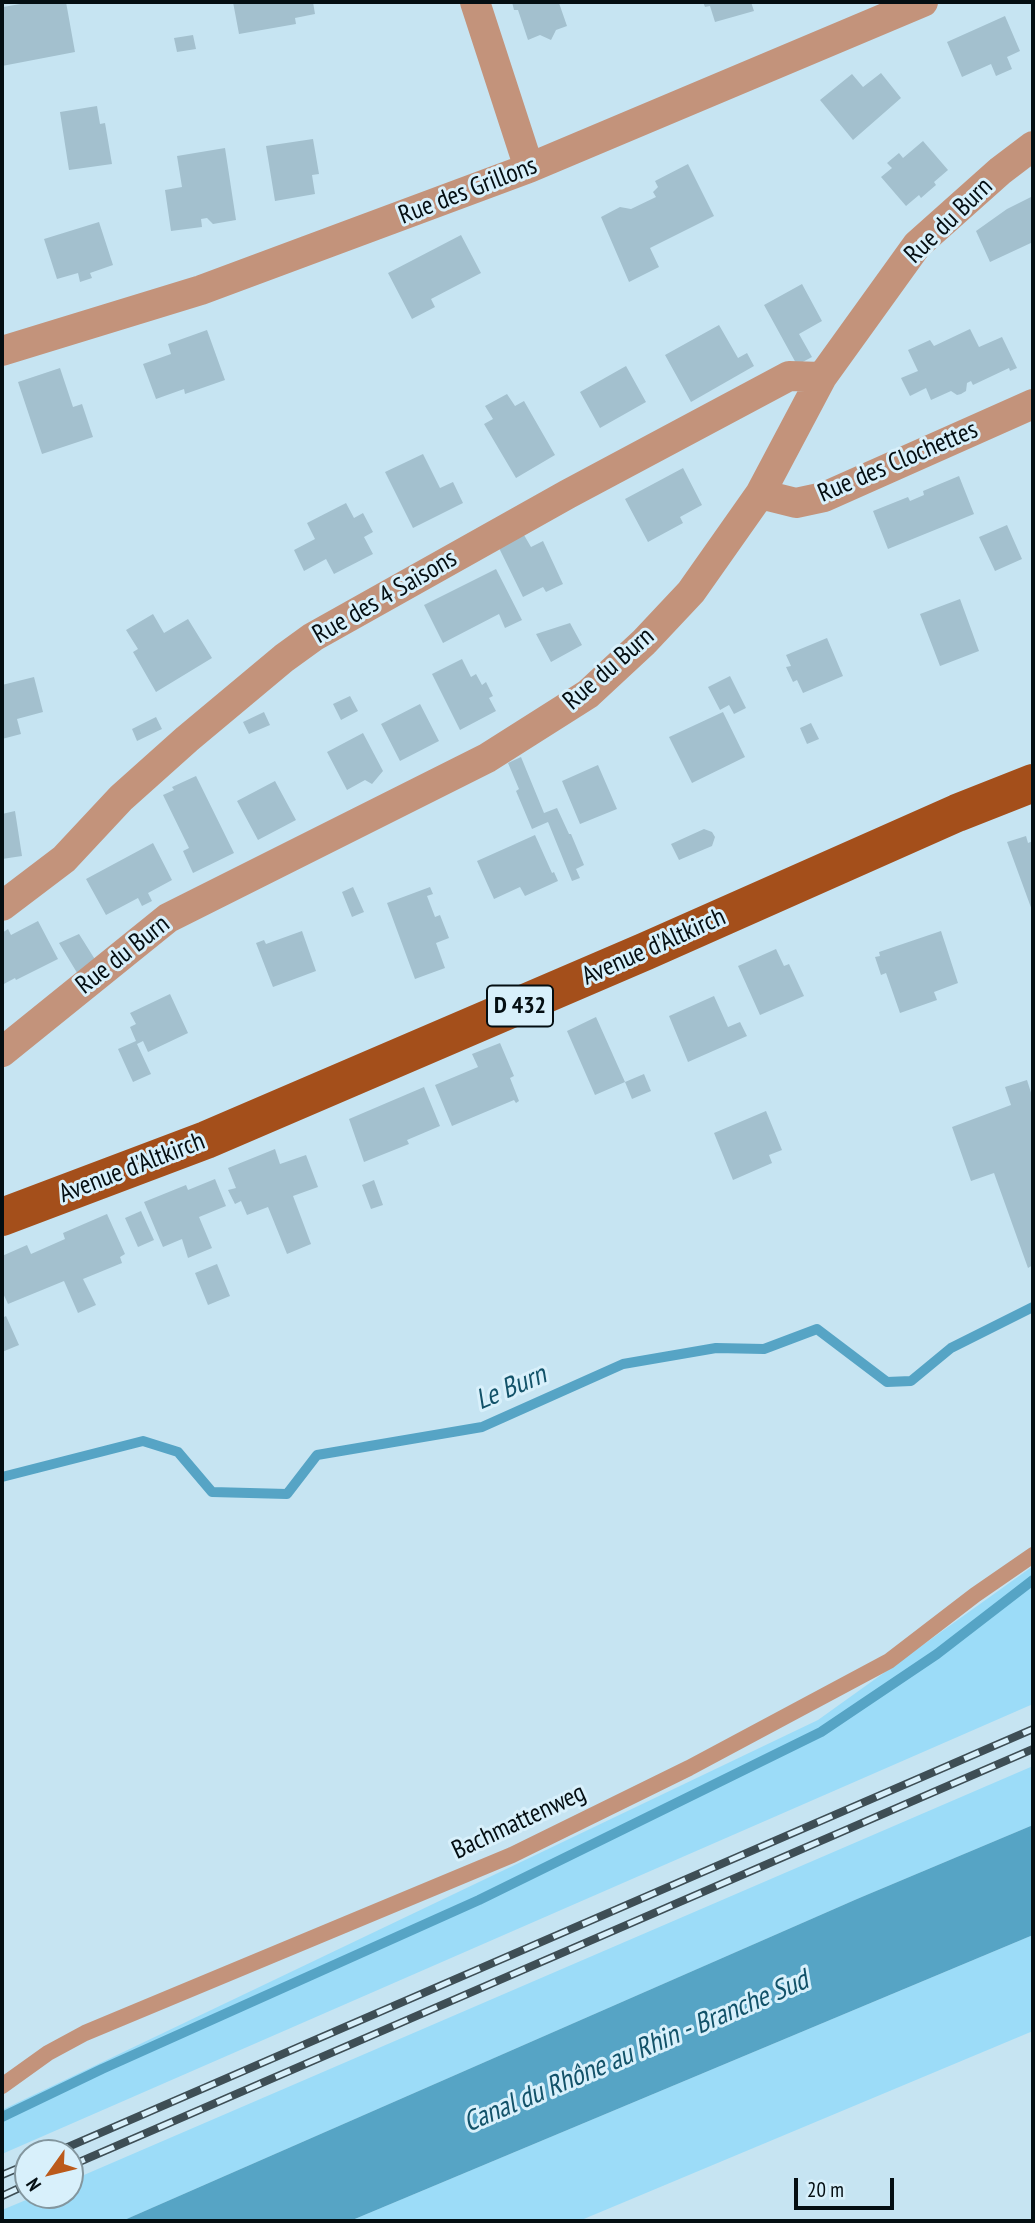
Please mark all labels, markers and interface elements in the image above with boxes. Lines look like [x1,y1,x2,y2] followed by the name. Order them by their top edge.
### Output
[395,150,541,232] street label: Rue des Grillons
[899,172,999,270] street label: Rue du Burn
[813,414,983,510] street label: Rue des Clochettes
[308,543,462,651] street label: Rue des 4 Saisons
[557,621,661,717] street label: Rue du Burn
[577,901,731,993] street label: Avenue d'Altkirch
[70,909,176,1001] street label: Rue du Burn
[487,986,553,1026] road number: D 432
[55,1126,209,1210] street label: Avenue d'Altkirch
[471,1358,551,1418] water label: Le Burn
[447,1777,591,1867] street label: Bachmattenweg
[459,1964,813,2140] water label: Canal du Rhône au Rhin - Branche Sud
[14,2139,84,2209] north arrow
[797,2164,897,2208] scale bar
[20,2174,46,2196] text: N
[807,2176,844,2203] text: 20 m

